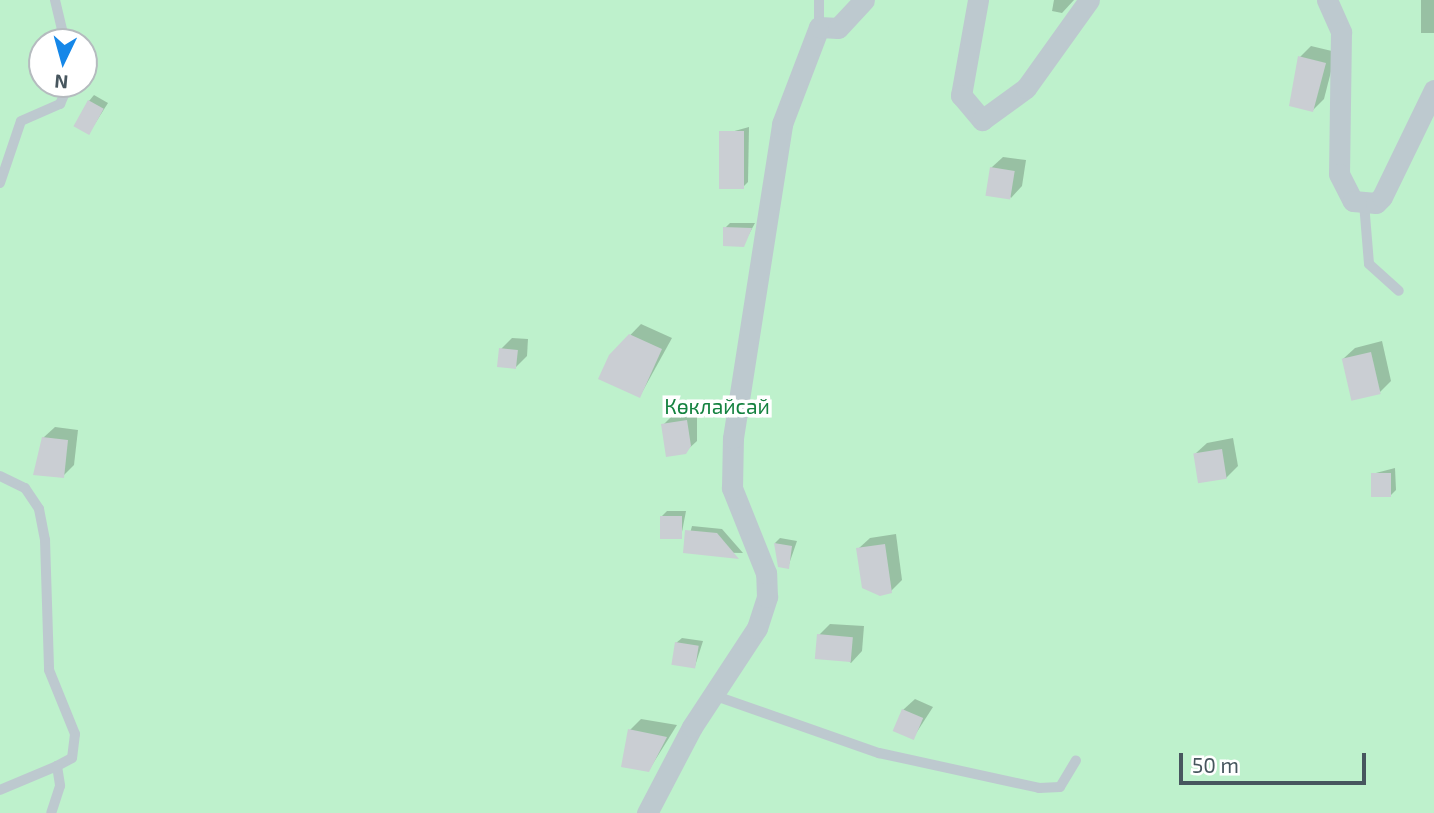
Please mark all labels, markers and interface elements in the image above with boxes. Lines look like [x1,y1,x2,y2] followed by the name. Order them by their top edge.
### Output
[28,28,98,98] north arrow
[53,70,69,94] text: N
[664,393,770,419] park label: Көклайсай
[1182,740,1369,784] scale bar
[1192,752,1239,777] text: 50 m

